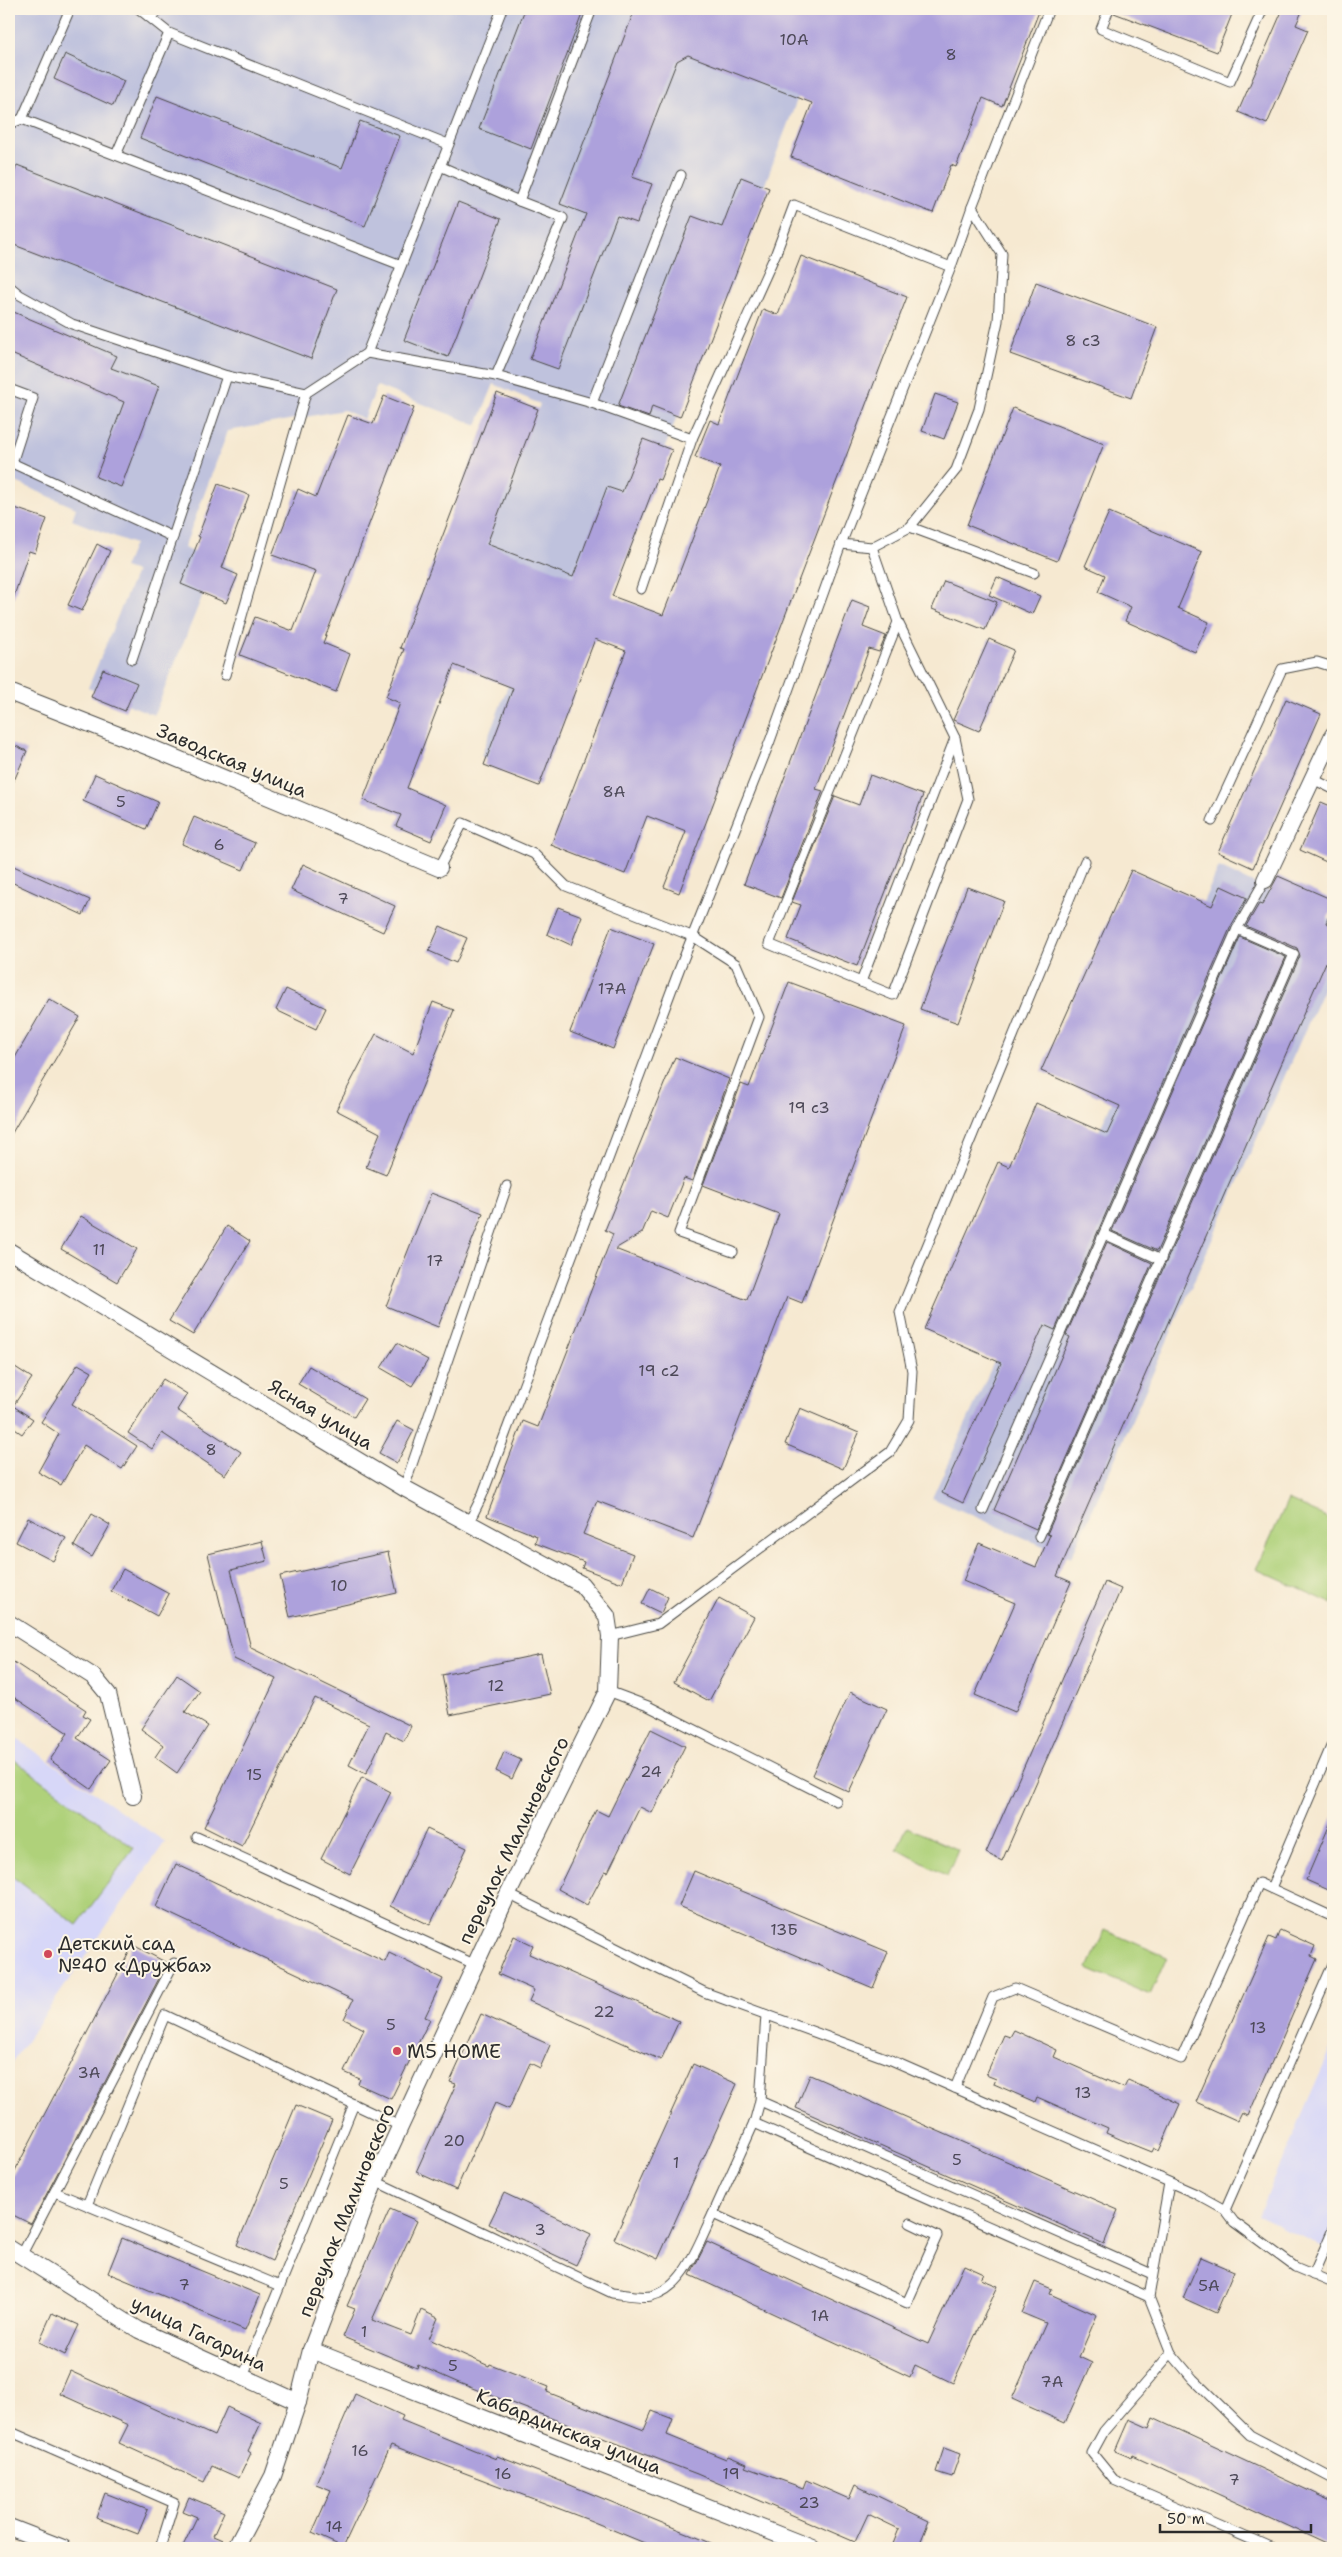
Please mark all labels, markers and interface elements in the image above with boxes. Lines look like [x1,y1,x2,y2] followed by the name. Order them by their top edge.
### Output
[779,29,809,50] house number: 10А
[945,44,957,65] house number: 8
[1065,330,1101,351] house number: 8 с3
[153,718,311,803] street label: Заводская улица
[603,781,625,802] house number: 8А
[116,791,126,812] house number: 5
[213,834,225,855] house number: 6
[337,888,349,909] house number: 7
[598,978,626,999] house number: 17А
[788,1097,830,1118] house number: 19 с3
[93,1239,105,1260] house number: 11
[426,1250,444,1271] house number: 17
[638,1360,680,1381] house number: 19 с2
[264,1373,378,1456] street label: Ясная улица
[205,1439,217,1460] house number: 8
[330,1575,348,1596] house number: 10
[487,1675,505,1696] house number: 12
[452,1732,575,1948] street label: переулок Малиновского
[640,1761,662,1782] house number: 24
[246,1764,262,1785] house number: 15
[770,1919,798,1940] house number: 13Б
[58,1931,211,1978] place label: Детский сад №40 «Дружба»
[42,1948,54,1960] marker: Детский сад №40 «Дружба»
[593,2001,615,2022] house number: 22
[386,2014,396,2035] house number: 5
[1249,2017,1267,2038] house number: 13
[407,2039,501,2064] place label: M5 HOME
[391,2045,403,2057] marker: M5 HOME
[78,2062,100,2083] house number: 3А
[1074,2082,1092,2103] house number: 13
[292,2100,401,2320] street label: переулок Малиновского
[443,2130,465,2151] house number: 20
[952,2149,962,2170] house number: 5
[673,2152,679,2173] house number: 1
[279,2173,289,2194] house number: 5
[534,2219,546,2240] house number: 3
[178,2274,190,2295] house number: 7
[1198,2275,1220,2296] house number: 5А
[127,2290,271,2377] street label: улица Гагарина
[811,2305,829,2326] house number: 1А
[361,2321,367,2342] house number: 1
[448,2355,458,2376] house number: 5
[1041,2371,1063,2392] house number: 7А
[473,2383,665,2480] street label: Кабардинская улица
[351,2440,369,2461] house number: 16
[494,2463,512,2484] house number: 16
[722,2463,740,2484] house number: 19
[1228,2469,1240,2490] house number: 7
[798,2492,820,2513] house number: 23
[1160,2502,1311,2534] scale bar
[1167,2509,1205,2529] text: 50 m
[325,2516,343,2537] house number: 14

